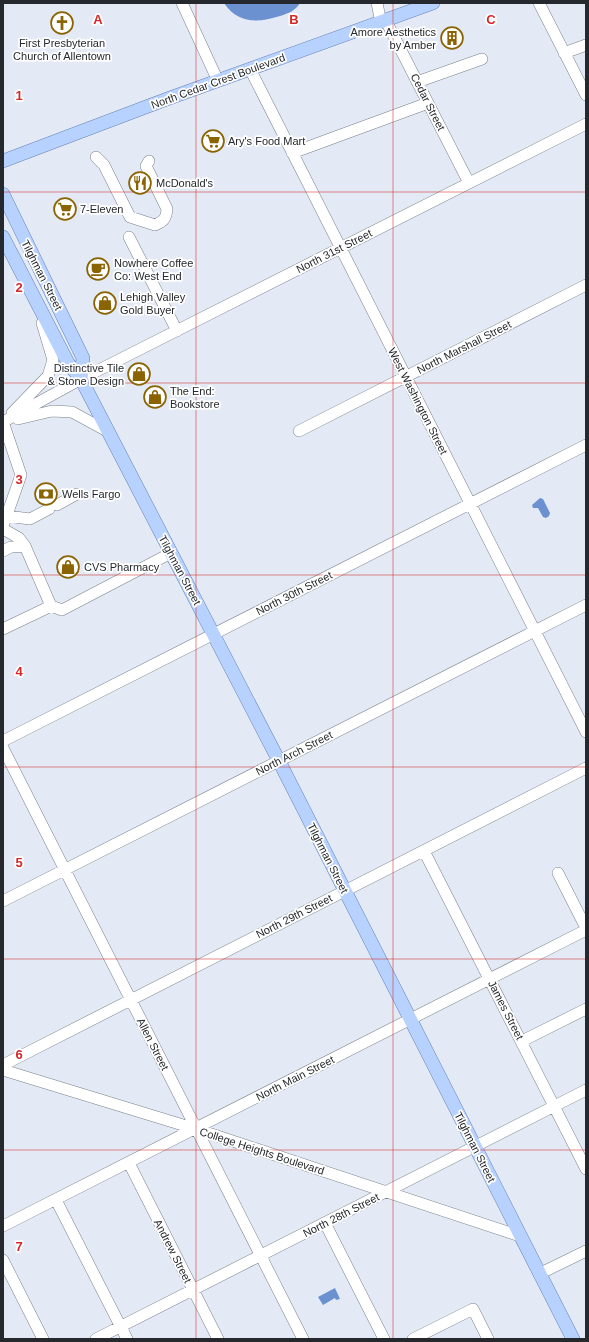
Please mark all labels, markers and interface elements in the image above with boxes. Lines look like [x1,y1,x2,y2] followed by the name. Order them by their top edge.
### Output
[49,10,75,36] church icon: First Presbyterian Church of Allentown
[93,12,103,27] text: A
[289,12,299,27] text: B
[486,12,496,27] text: C
[439,25,465,51] building icon: Amore Aesthetics by Amber
[350,26,437,51] place label: Amore Aesthetics by Amber
[13,37,111,62] place label: First Presbyterian Church of Allentown
[149,51,287,111] street label: North Cedar Crest Boulevard
[408,71,448,133] street label: Cedar Street
[15,88,23,103] text: 1
[200,128,226,154] supermarket icon: Ary's Food Mart
[228,135,305,147] place label: Ary's Food Mart
[127,170,153,196] restaurant icon: McDonald's
[156,177,214,189] place label: McDonald's
[52,196,78,222] supermarket icon: 7-Eleven
[80,203,123,215] place label: 7-Eleven
[294,227,374,275] street label: North 31st Street
[19,238,65,312] street label: Tilghman Street
[85,256,111,282] cafe icon: Nowhere Coffee Co: West End
[114,257,193,282] place label: Nowhere Coffee Co: West End
[15,280,23,295] text: 2
[92,290,118,316] shop icon: Lehigh Valley Gold Buyer
[120,291,186,316] place label: Lehigh Valley Gold Buyer
[415,318,513,376] street label: North Marshall Street
[386,346,450,456] street label: West Washington Street
[126,361,152,387] shop icon: Distinctive Tile & Stone Design
[48,362,124,387] place label: Distinctive Tile & Stone Design
[142,384,168,410] shop icon: The End: Bookstore
[170,385,220,410] place label: The End: Bookstore
[15,472,23,487] text: 3
[33,481,59,507] bank icon: Wells Fargo
[62,488,120,500] place label: Wells Fargo
[157,533,203,607] street label: Tilghman Street
[55,554,81,580] shop icon: CVS Pharmacy
[84,561,160,573] place label: CVS Pharmacy
[254,569,334,617] street label: North 30th Street
[15,664,23,679] text: 4
[254,729,334,777] street label: North Arch Street
[305,821,351,895] street label: Tilghman Street
[15,855,23,870] text: 5
[254,892,334,940] street label: North 29th Street
[486,978,526,1042] street label: James Street
[135,1016,171,1072] street label: Allen Street
[15,1047,23,1062] text: 6
[254,1053,336,1103] street label: North Main Street
[452,1110,498,1184] street label: Tilghman Street
[198,1125,326,1177] street label: College Heights Boulevard
[301,1191,381,1239] street label: North 28th Street
[152,1217,194,1285] street label: Andrew Street
[15,1239,23,1254] text: 7

